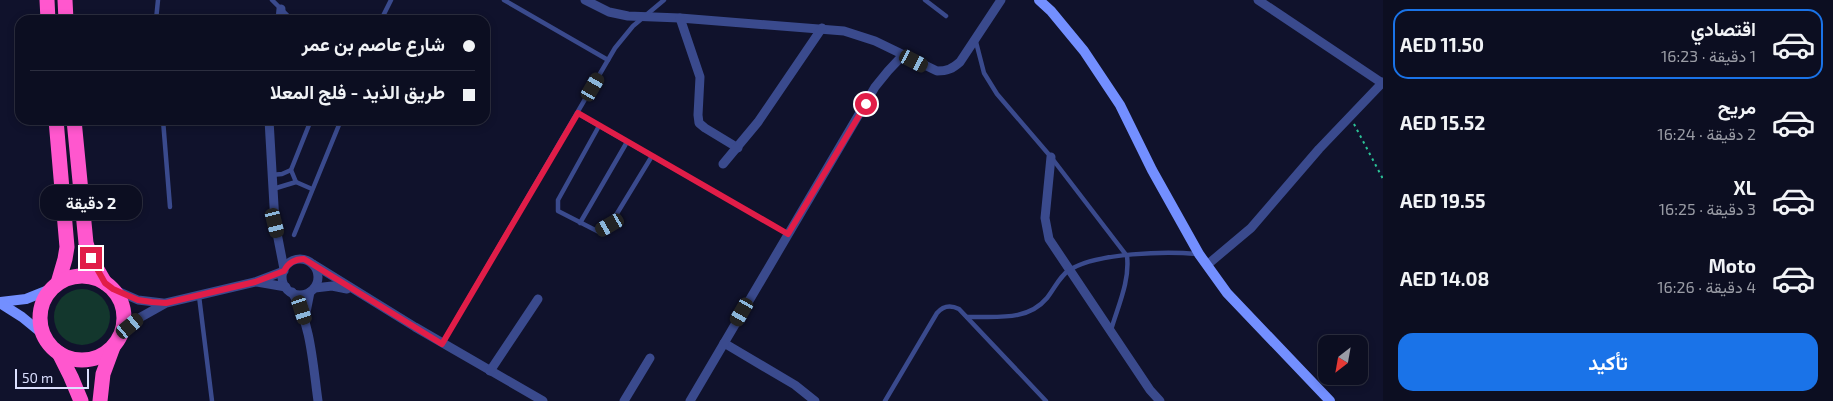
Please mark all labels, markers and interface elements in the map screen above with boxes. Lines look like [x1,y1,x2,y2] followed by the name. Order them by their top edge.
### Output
[1691,17,1756,40] text: اقتصادي
[1771,22,1816,67] icon: car
[301,32,445,55] text: شارع عاصم بن عمر
[1400,33,1484,56] text: AED 11.50
[1661,46,1756,65] text: 1 دقيقة · 16:23
[897,48,930,74] car
[579,70,606,104] car
[270,80,445,103] text: طريق الذيد - فلج المعلا
[855,93,877,115] route start
[1718,95,1756,118] text: مريح
[1771,100,1816,145] icon: car
[1400,111,1485,134] text: AED 15.52
[1657,124,1756,143] text: 2 دقيقة · 16:24
[1734,176,1756,199] text: XL
[1771,178,1816,223] icon: car
[40,186,142,220] callout: 2 دقيقة
[1400,189,1486,212] text: AED 19.55
[66,193,116,212] text: 2 دقيقة
[1659,199,1756,218] text: 3 دقيقة · 16:25
[264,207,285,239] car
[593,211,626,239] car
[80,247,102,269] route end
[1708,254,1756,277] text: Moto
[1771,256,1816,301] icon: car
[1400,267,1489,290] text: AED 14.08
[1657,277,1756,296] text: 4 دقيقة · 16:26
[290,293,313,327] car
[728,295,755,329] car
[113,311,146,341] car
[1398,333,1818,391] button: تأكيد
[1318,335,1368,385] north arrow
[1318,335,1368,385] map controls
[15,366,89,389] scale bar
[22,369,53,386] text: 50 m

